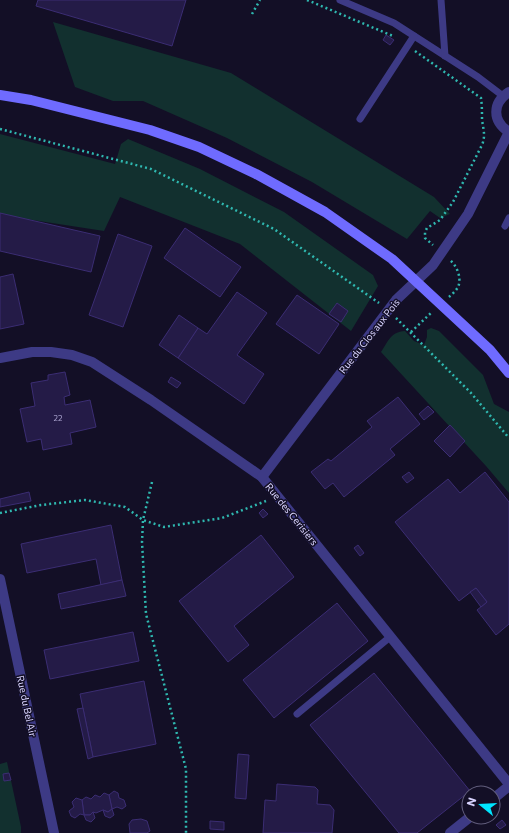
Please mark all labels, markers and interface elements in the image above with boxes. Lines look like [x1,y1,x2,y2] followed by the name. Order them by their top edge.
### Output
[336,296,402,376] street label: Rue du Clos aux Pois
[54,413,63,423] house number: 22
[263,481,321,548] street label: Rue des Cerisiers
[15,674,39,738] street label: Rue du Bel Air
[461,785,501,825] north arrow
[464,796,478,808] text: N

